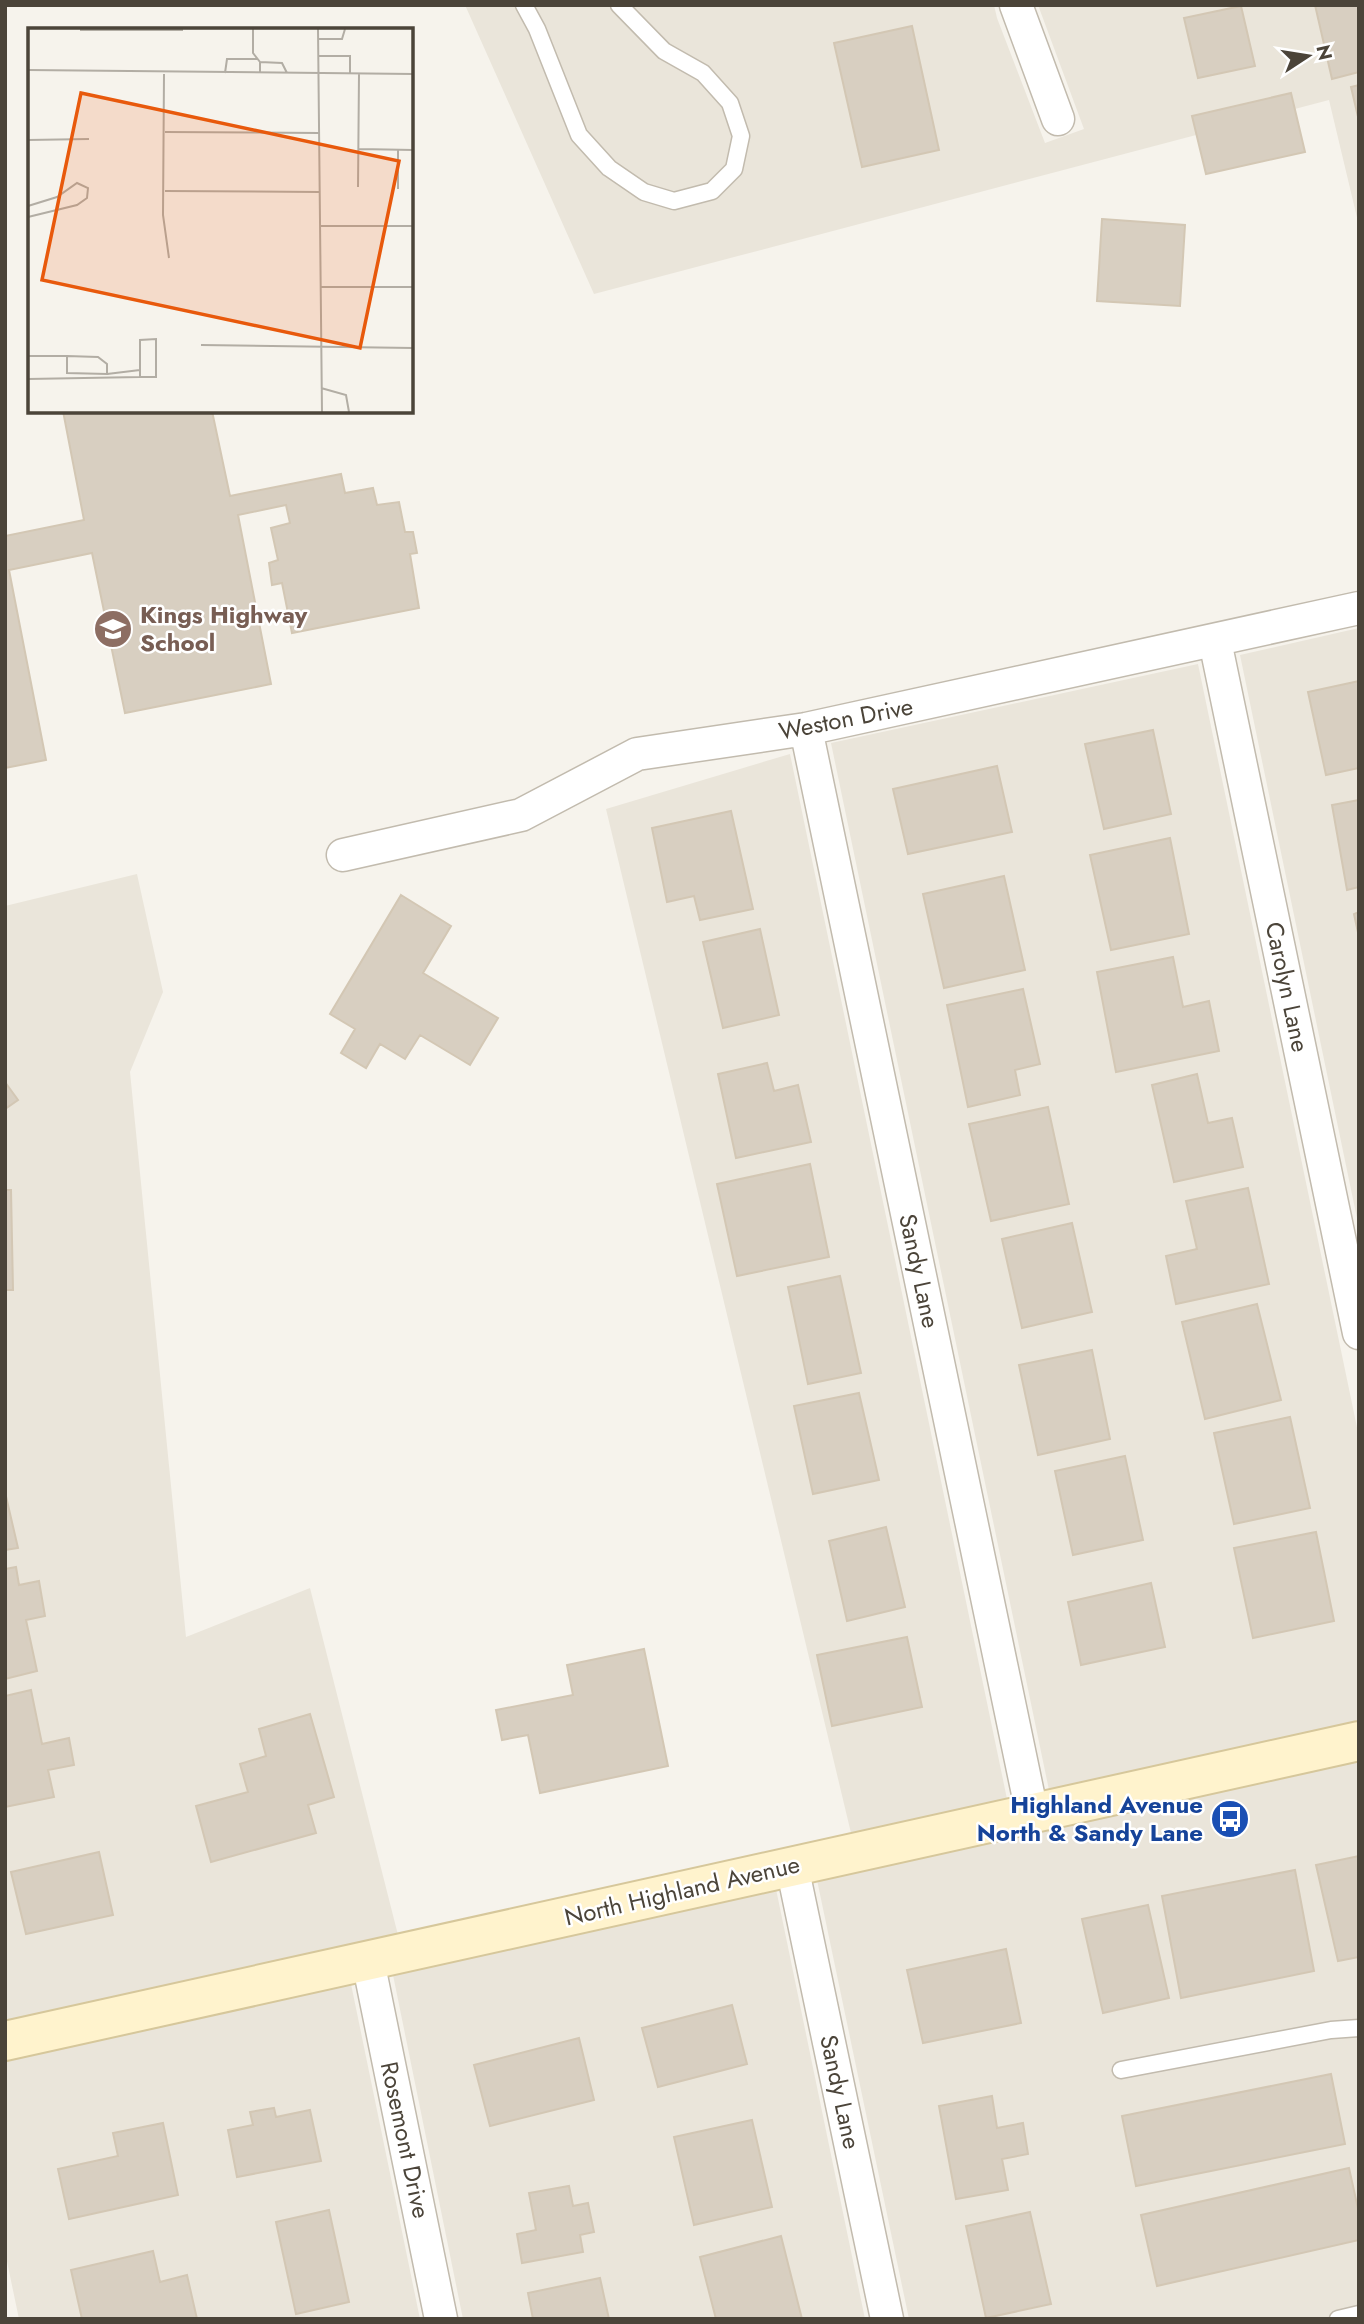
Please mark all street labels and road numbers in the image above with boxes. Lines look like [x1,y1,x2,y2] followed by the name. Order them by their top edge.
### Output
[776,688,916,749] street label: Weston Drive
[1257,919,1318,1055] street label: Carolyn Lane
[890,1211,949,1331] street label: Sandy Lane
[561,1846,803,1935] street label: North Highland Avenue
[811,2032,870,2152] street label: Sandy Lane
[372,2058,439,2221] street label: Rosemont Drive

